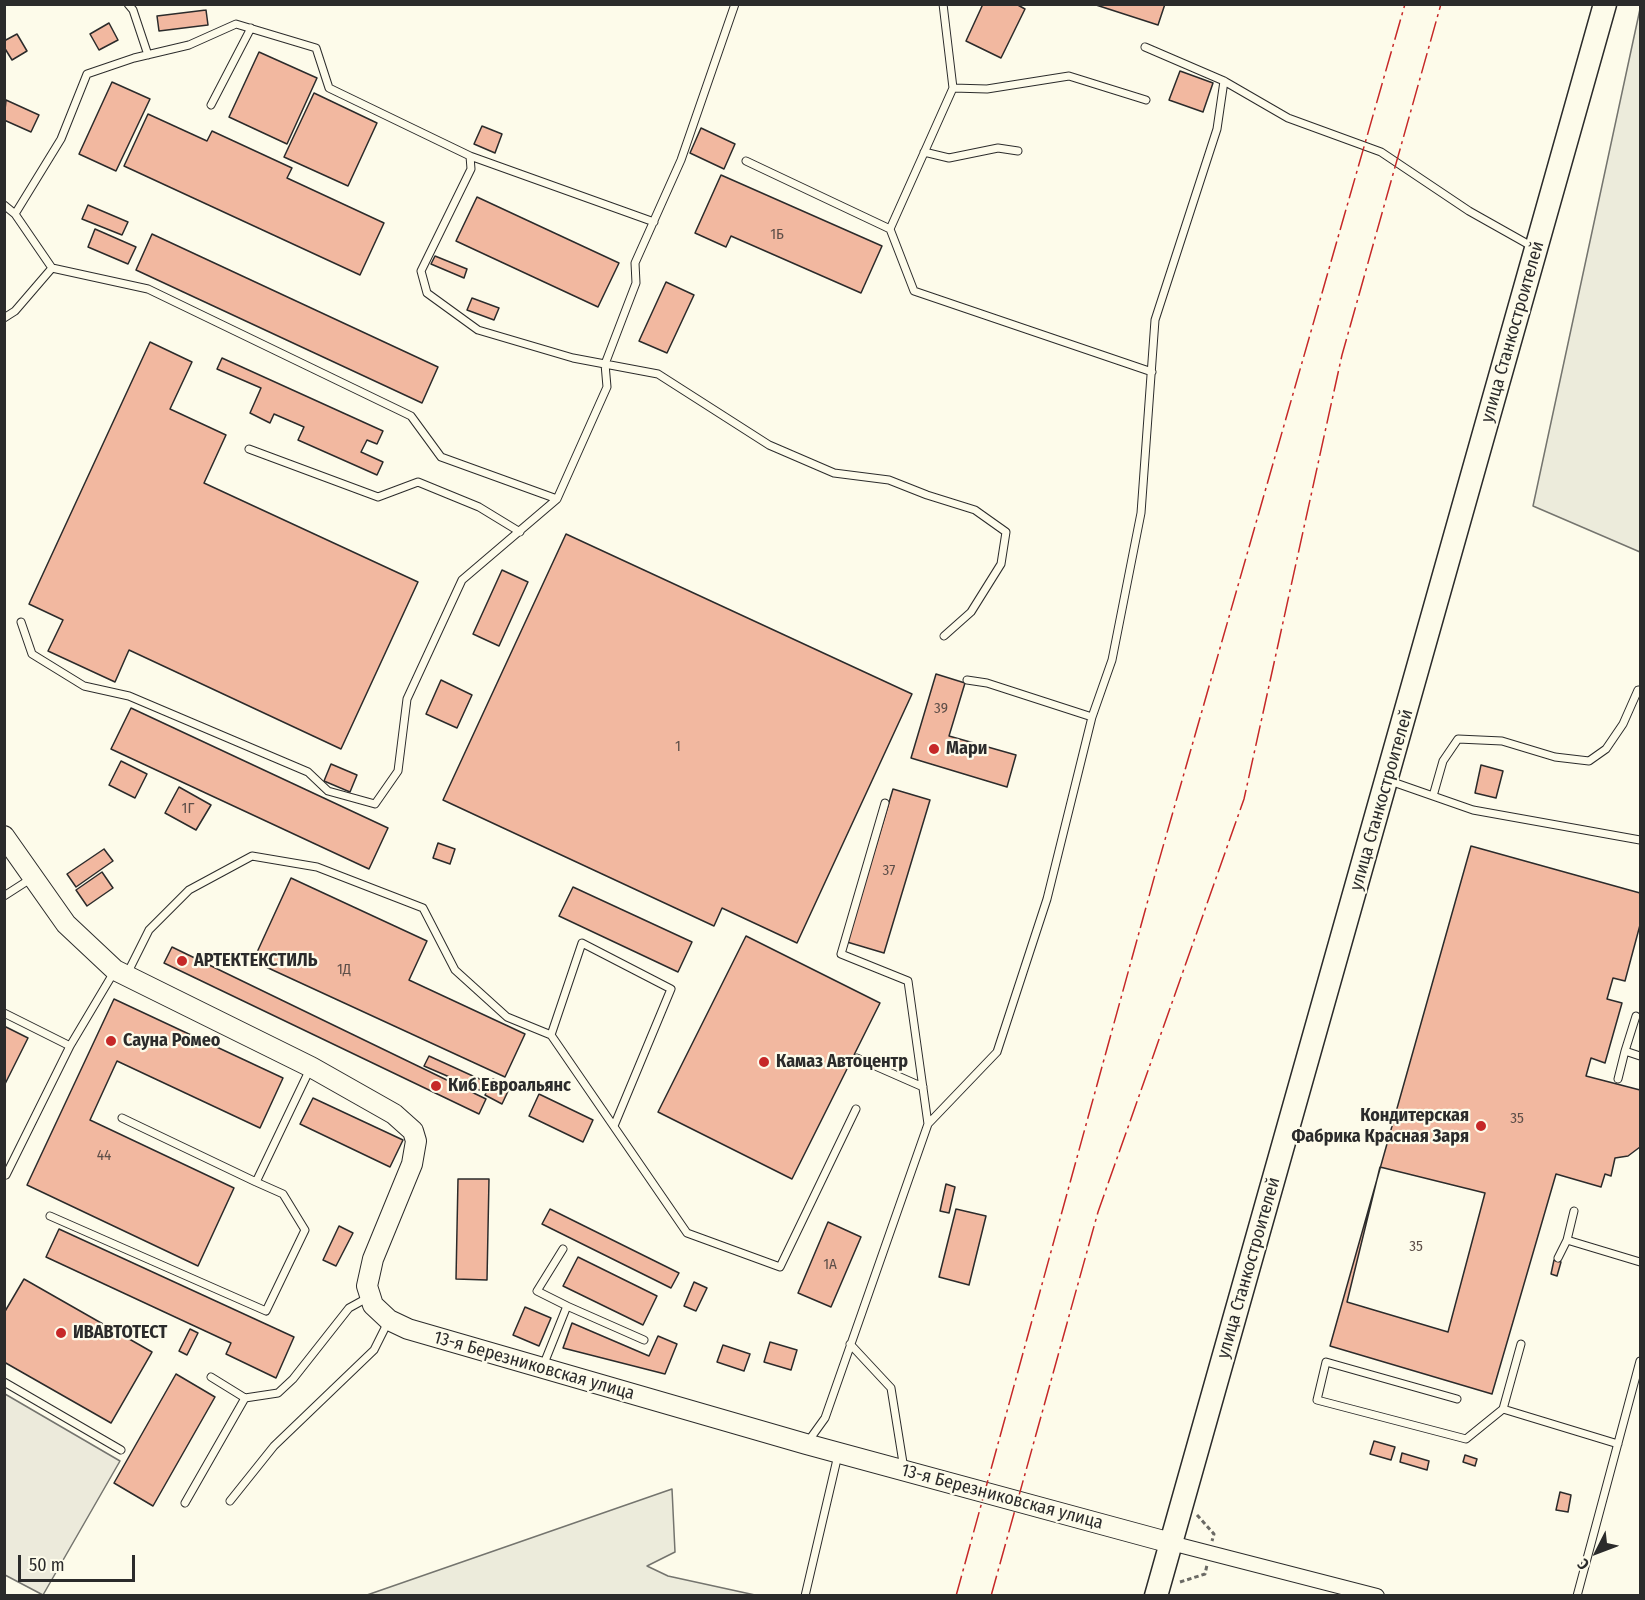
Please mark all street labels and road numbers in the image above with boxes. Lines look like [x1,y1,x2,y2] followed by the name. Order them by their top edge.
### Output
[1477,239,1549,425] street label: улица Станкостроителей
[1346,707,1418,893] street label: улица Станкостроителей
[1213,1175,1285,1361] street label: улица Станкостроителей
[431,1327,637,1405] street label: 13-я Березниковская улица
[899,1460,1105,1534] street label: 13-я Березниковская улица

